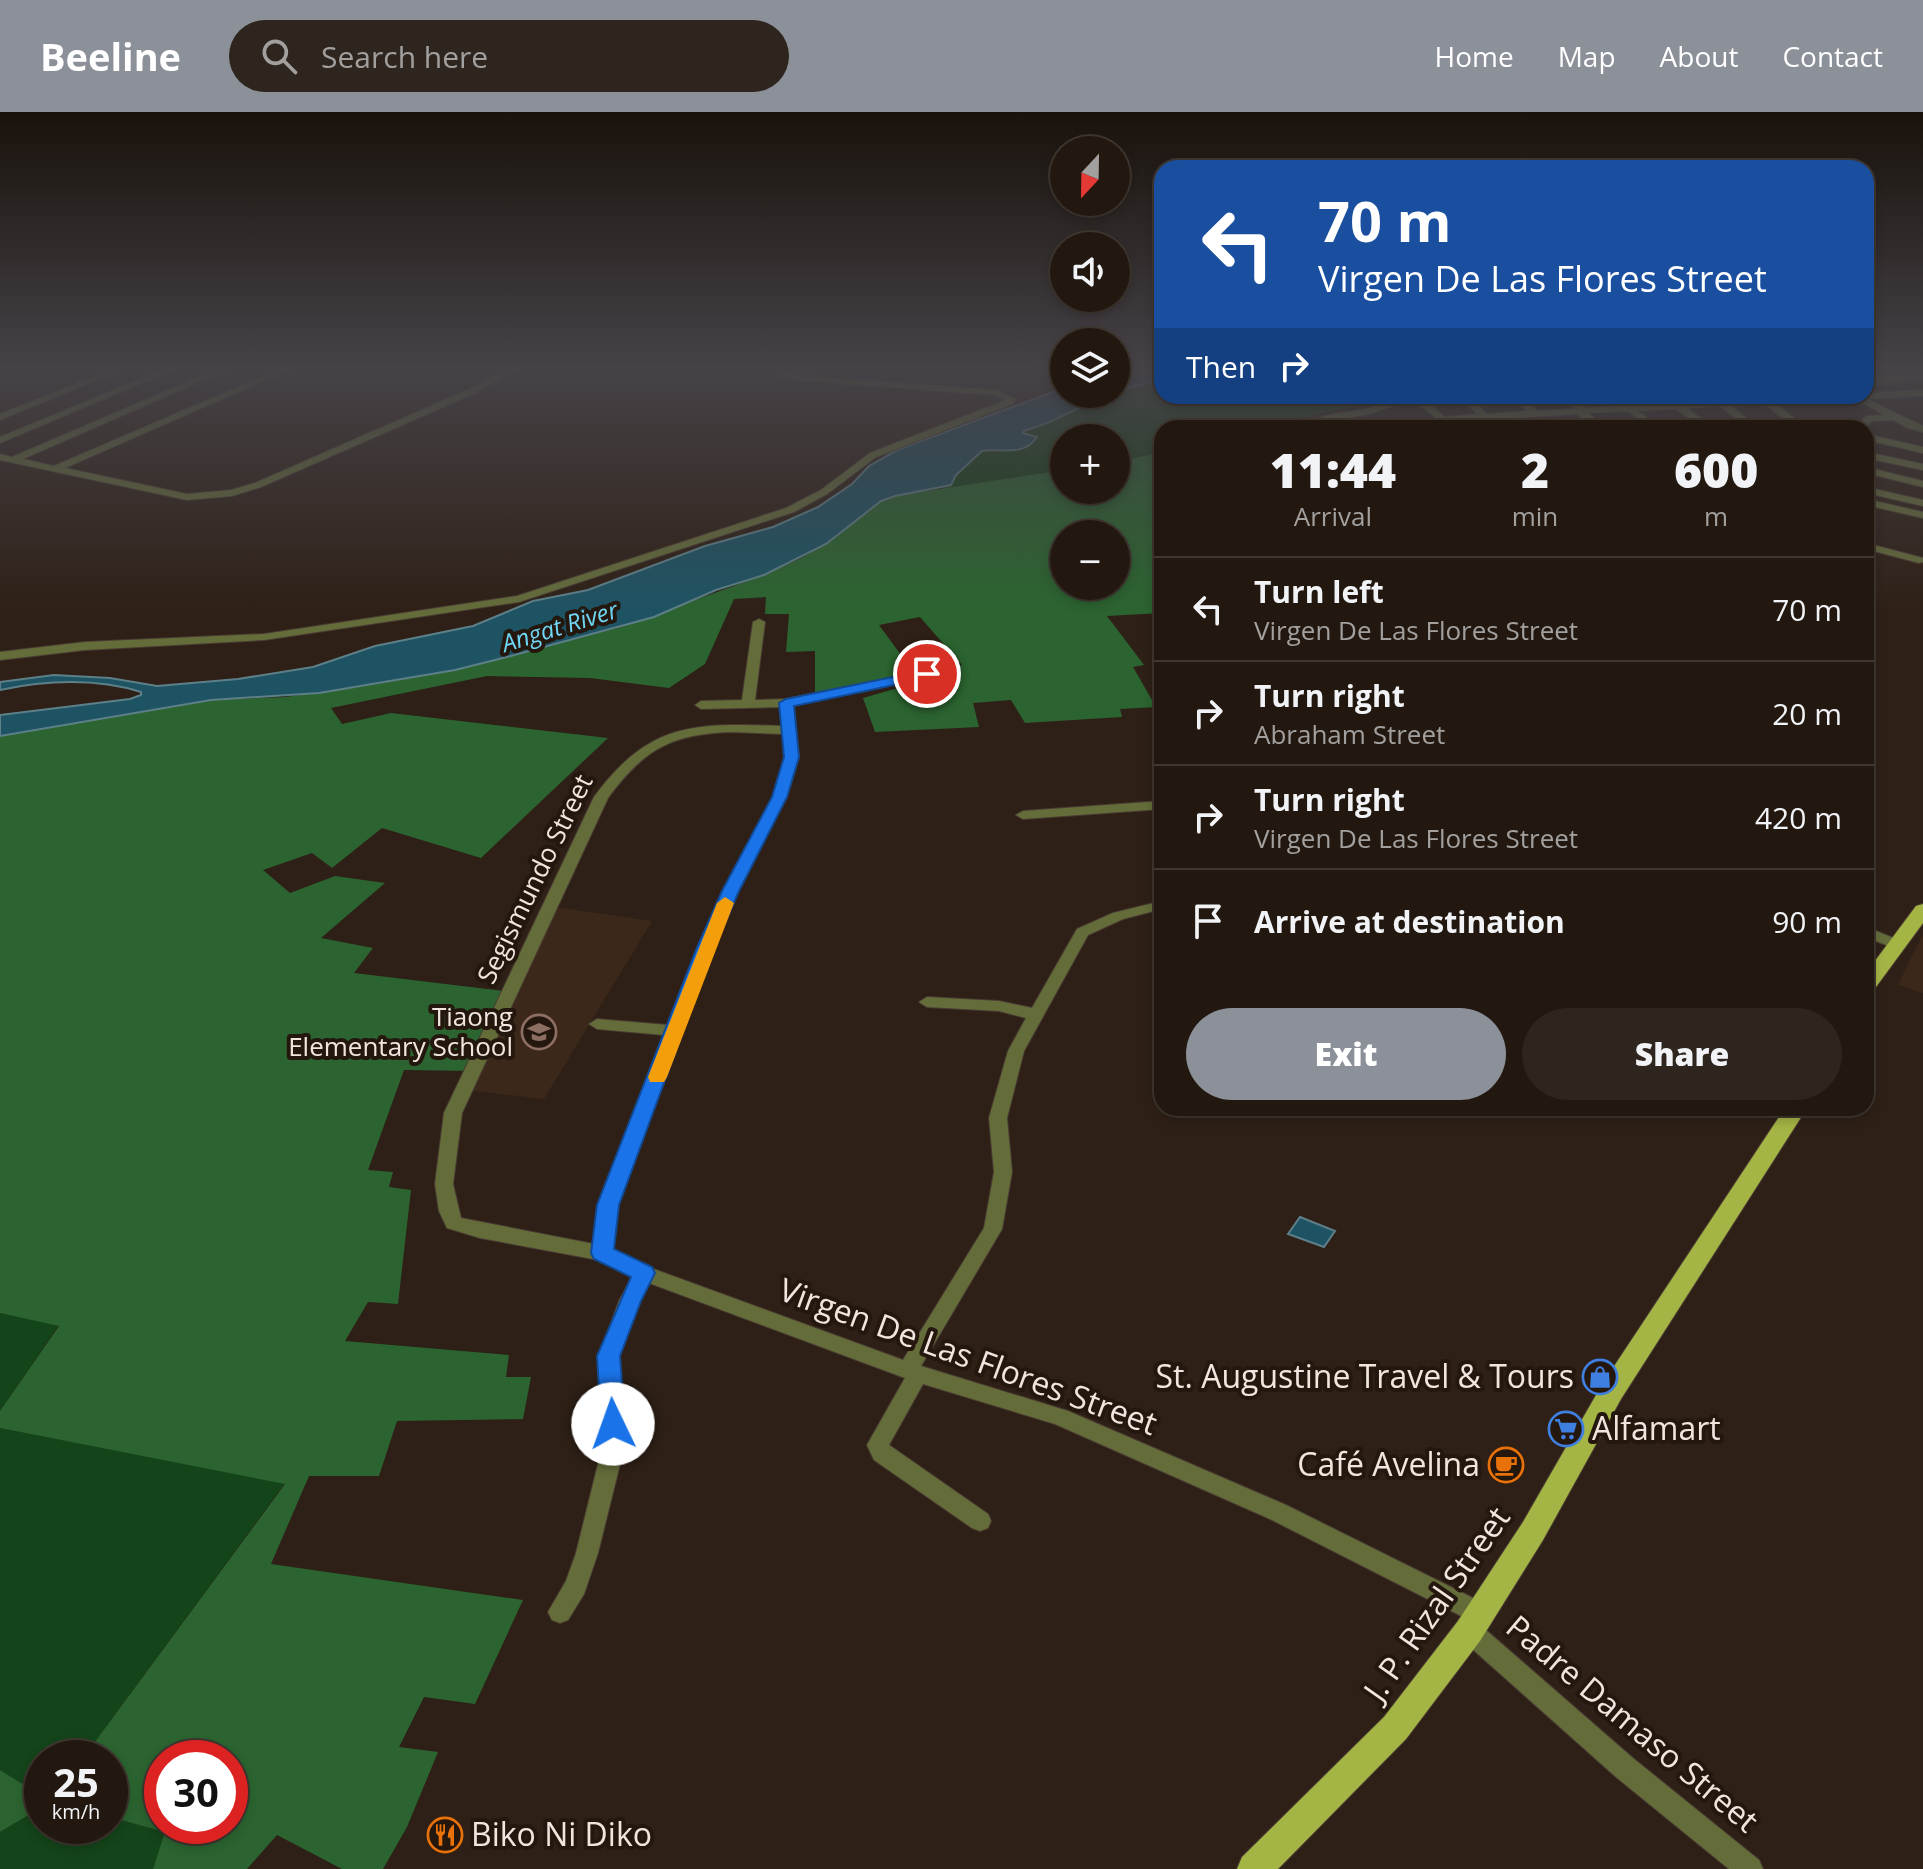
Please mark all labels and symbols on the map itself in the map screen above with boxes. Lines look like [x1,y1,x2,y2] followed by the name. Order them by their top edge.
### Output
[1050,136,1130,216] north arrow
[496,592,623,659] water label: Angat River
[893,640,961,708] pin
[468,768,600,989] street label: Segismundo Street
[288,998,513,1064] place label: Tiaong Elementary School
[520,1013,558,1051] school or university icon: Tiaong Elementary School
[774,1267,1163,1444] street label: Virgen De Las Flores Street
[1156,1354,1574,1397] place label: St. Augustine Travel & Tours
[1581,1358,1619,1396] shop icon: St. Augustine Travel & Tours
[571,1382,655,1466] position arrow
[1592,1406,1721,1449] place label: Alfamart
[1547,1410,1585,1448] supermarket icon: Alfamart
[1297,1442,1480,1485] place label: Café Avelina
[1487,1446,1525,1484] cafe icon: Café Avelina
[1351,1498,1519,1711] street label: J. P. Rizal Street
[1498,1605,1768,1841] street label: Padre Damaso Street
[144,1740,248,1844] speed limit sign: 30
[471,1812,652,1855] place label: Biko Ni Diko
[426,1816,464,1854] restaurant icon: Biko Ni Diko

